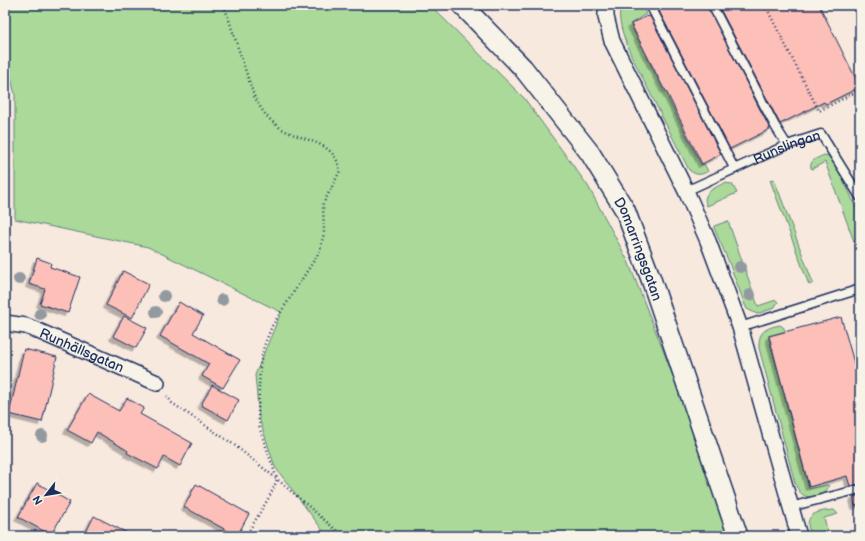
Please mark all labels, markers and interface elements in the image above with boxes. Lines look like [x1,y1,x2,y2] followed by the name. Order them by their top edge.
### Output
[751,127,823,168] street label: Runslingan
[610,194,666,303] street label: Domarringsgatan
[37,325,126,376] street label: Runhällsgatan
[26,475,66,515] north arrow
[30,493,46,507] text: N

